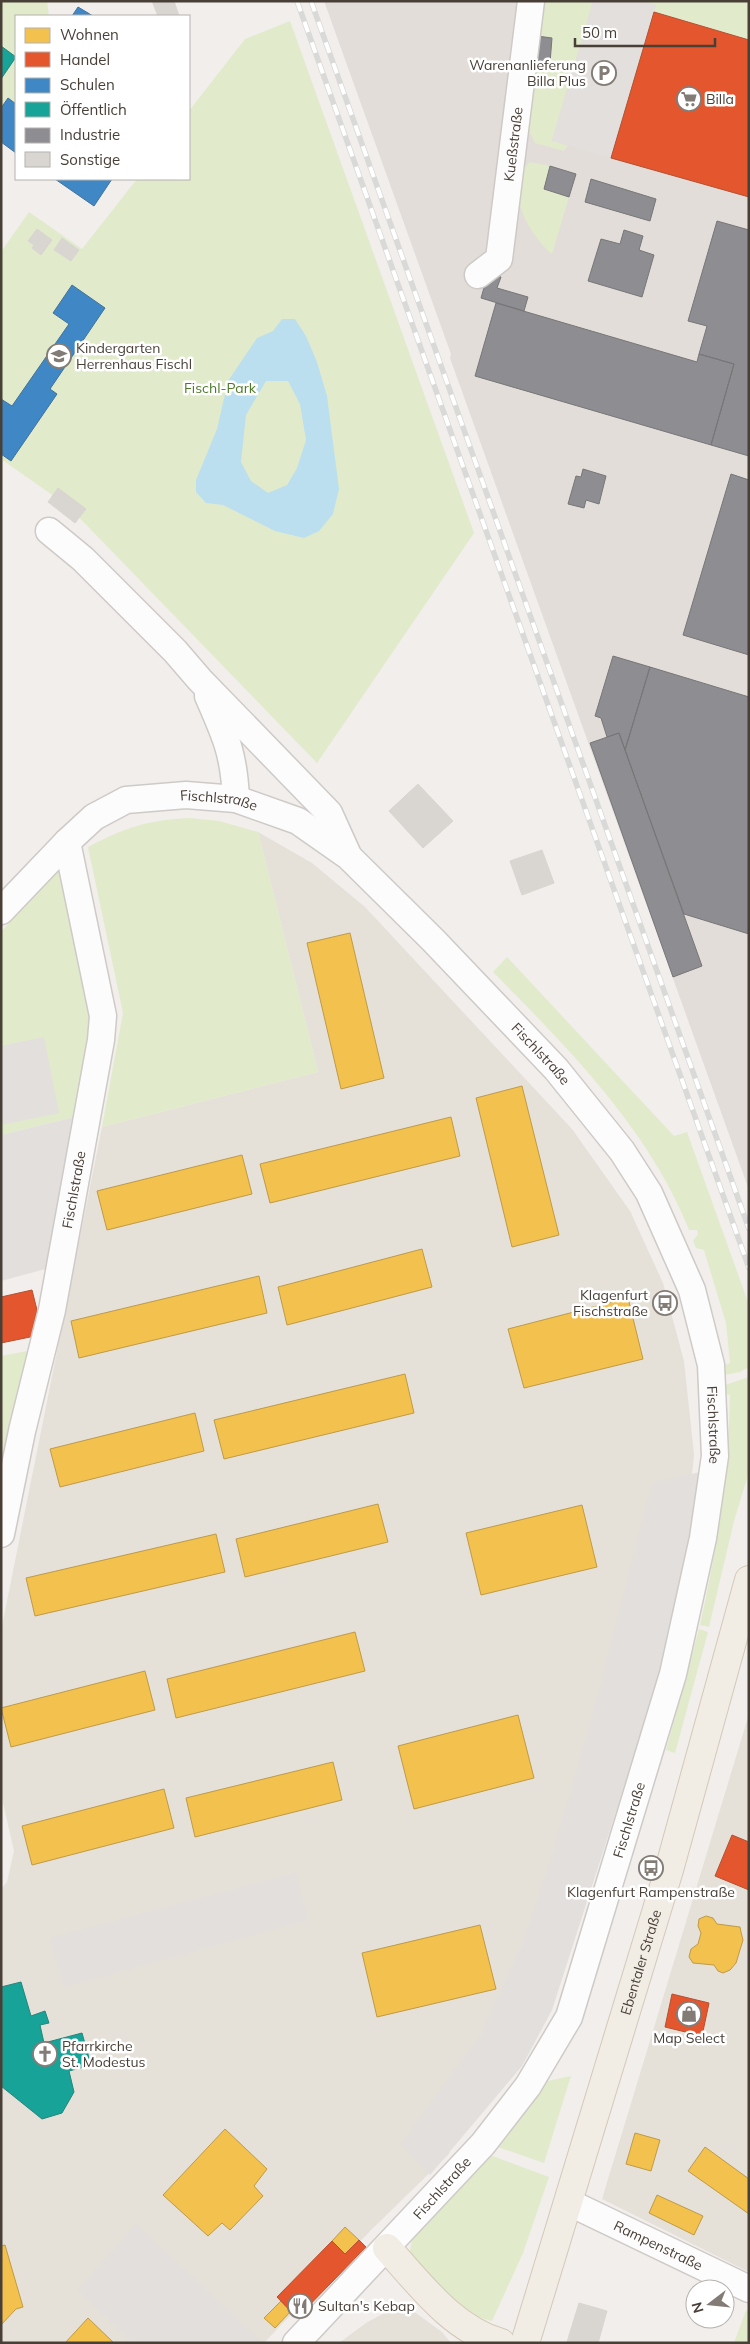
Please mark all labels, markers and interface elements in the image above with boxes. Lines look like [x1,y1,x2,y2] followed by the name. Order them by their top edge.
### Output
[15,15,190,180] legend
[575,15,715,47] scale bar
[582,23,617,42] text: 50 m
[60,25,119,44] text: Wohnen
[60,50,110,69] text: Handel
[469,56,586,90] place label: Warenanlieferung Billa Plus
[591,60,617,86] parking icon: Warenanlieferung Billa Plus
[60,75,115,94] text: Schulen
[676,86,702,112] supermarket icon: Billa
[706,90,734,108] place label: Billa
[60,100,127,119] text: Öffentlich
[500,106,527,183] street label: Kueßstraße
[60,125,120,144] text: Industrie
[60,150,120,169] text: Sonstige
[76,339,192,373] place label: Kindergarten Herrenhaus Fischl
[46,343,72,369] school or university icon: Kindergarten Herrenhaus Fischl
[184,379,257,397] park label: Fischl-Park
[179,786,260,815] street label: Fischlstraße
[508,1019,574,1088] street label: Fischlstraße
[58,1150,90,1230] street label: Fischlstraße
[573,1286,648,1320] place label: Klagenfurt Fischstraße
[652,1290,678,1316] bus stop icon: Klagenfurt Fischstraße
[703,1385,724,1465] street label: Fischlstraße
[609,1780,649,1860] street label: Fischlstraße
[638,1855,664,1881] bus stop icon: Klagenfurt Rampenstraße
[567,1883,735,1901] place label: Klagenfurt Rampenstraße
[616,1907,665,2017] street label: Ebentaler Straße
[676,2001,702,2027] shop icon: Map Select
[653,2029,725,2047] place label: Map Select
[62,2037,146,2071] place label: Pfarrkirche St. Modestus
[32,2041,58,2067] church icon: Pfarrkirche St. Modestus
[409,2153,475,2223] street label: Fischlstraße
[611,2216,705,2274] street label: Rampenstraße
[685,2279,735,2329] north arrow
[287,2293,313,2319] restaurant icon: Sultan's Kebap
[318,2297,415,2315] place label: Sultan's Kebap
[687,2300,708,2315] text: N

